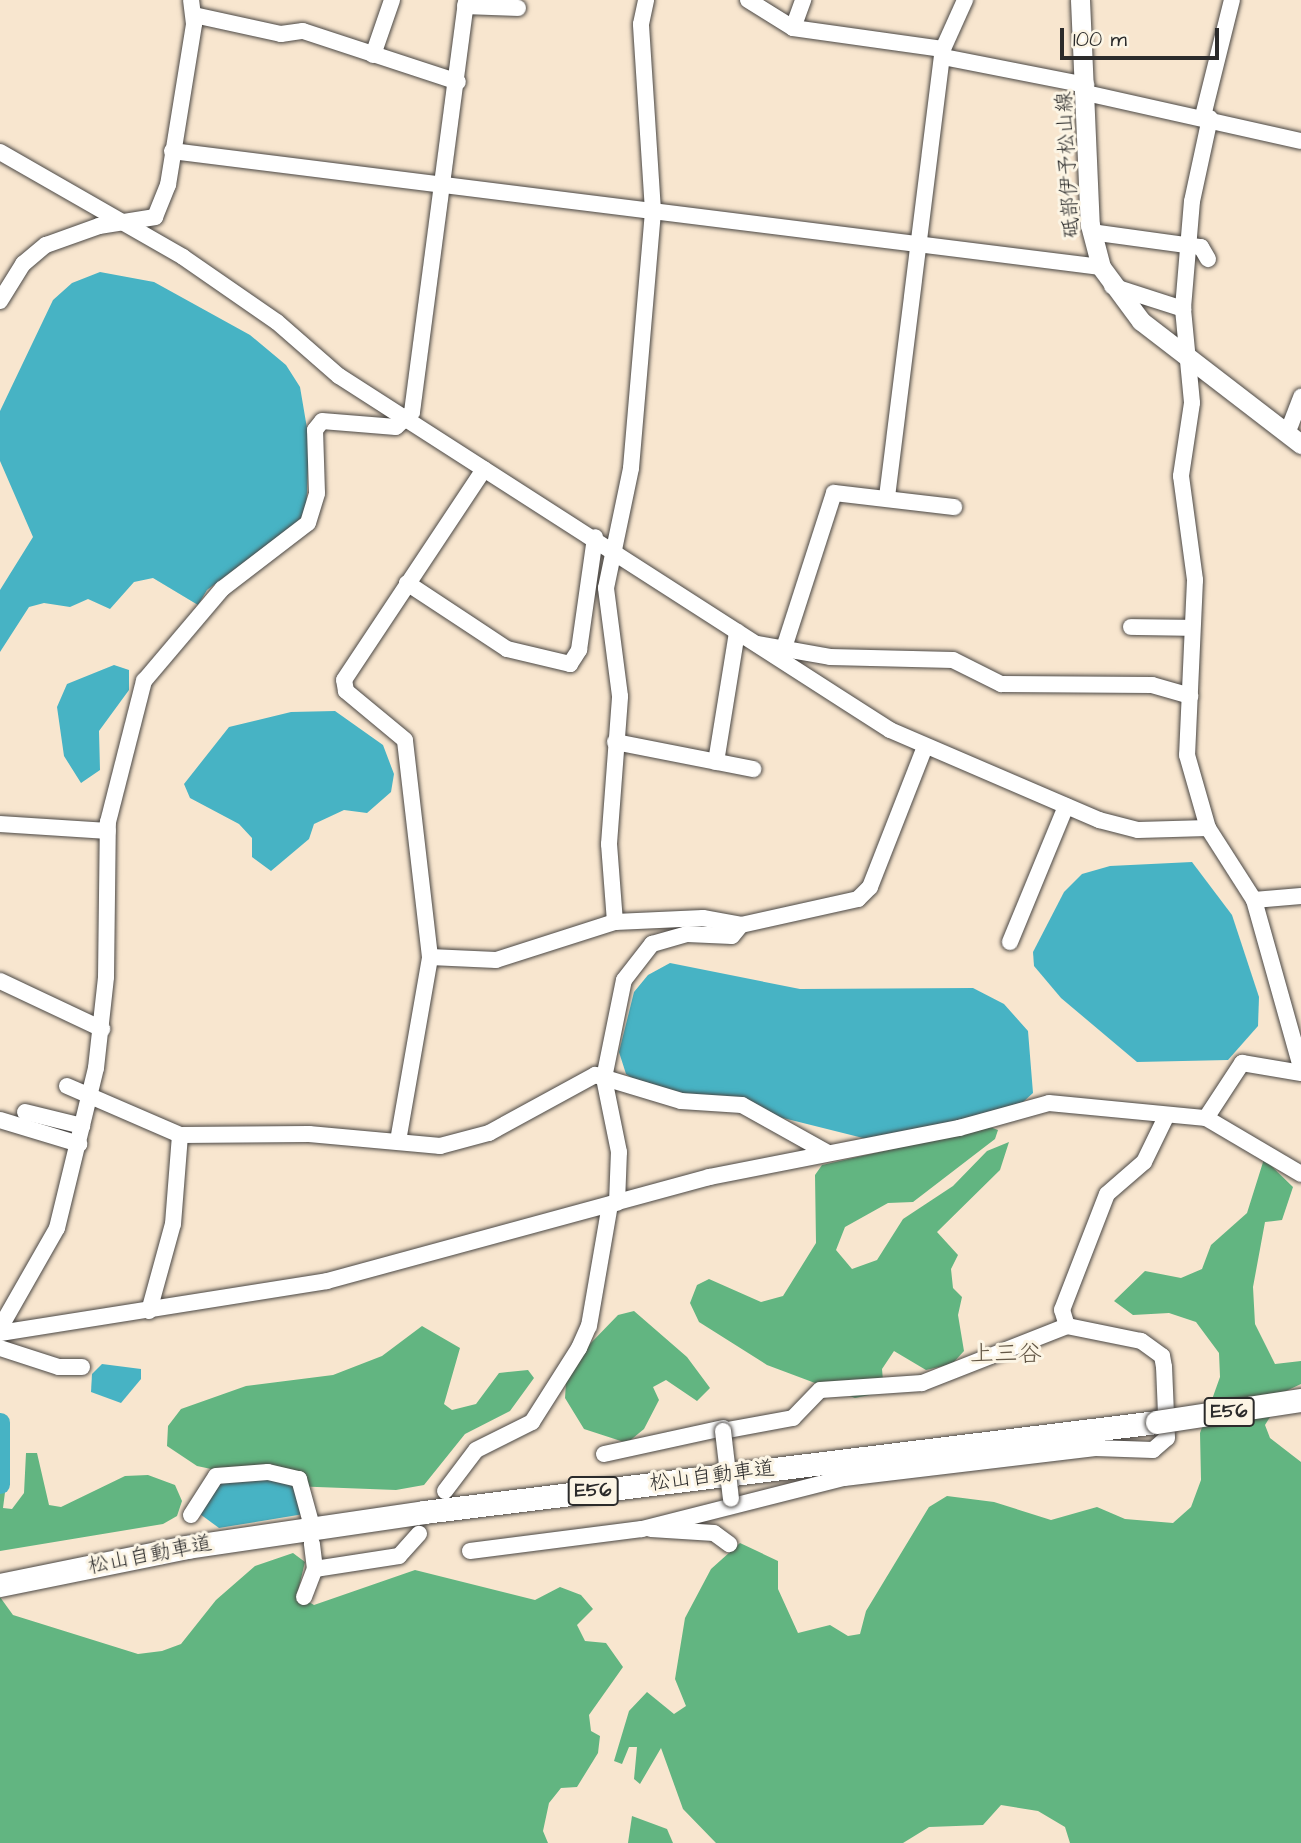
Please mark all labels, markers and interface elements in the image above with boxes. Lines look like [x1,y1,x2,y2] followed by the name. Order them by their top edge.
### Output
[1063,14,1222,58] scale bar
[1073,25,1127,54] text: 100 m
[1052,91,1084,239] street label: 砥部伊予松山線
[970,1341,1042,1369] district label: 上三谷
[1203,1396,1255,1428] road number: E56
[648,1456,776,1496] street label: 松山自動車道
[567,1476,619,1506] road number: E56
[86,1531,214,1579] street label: 松山自動車道

